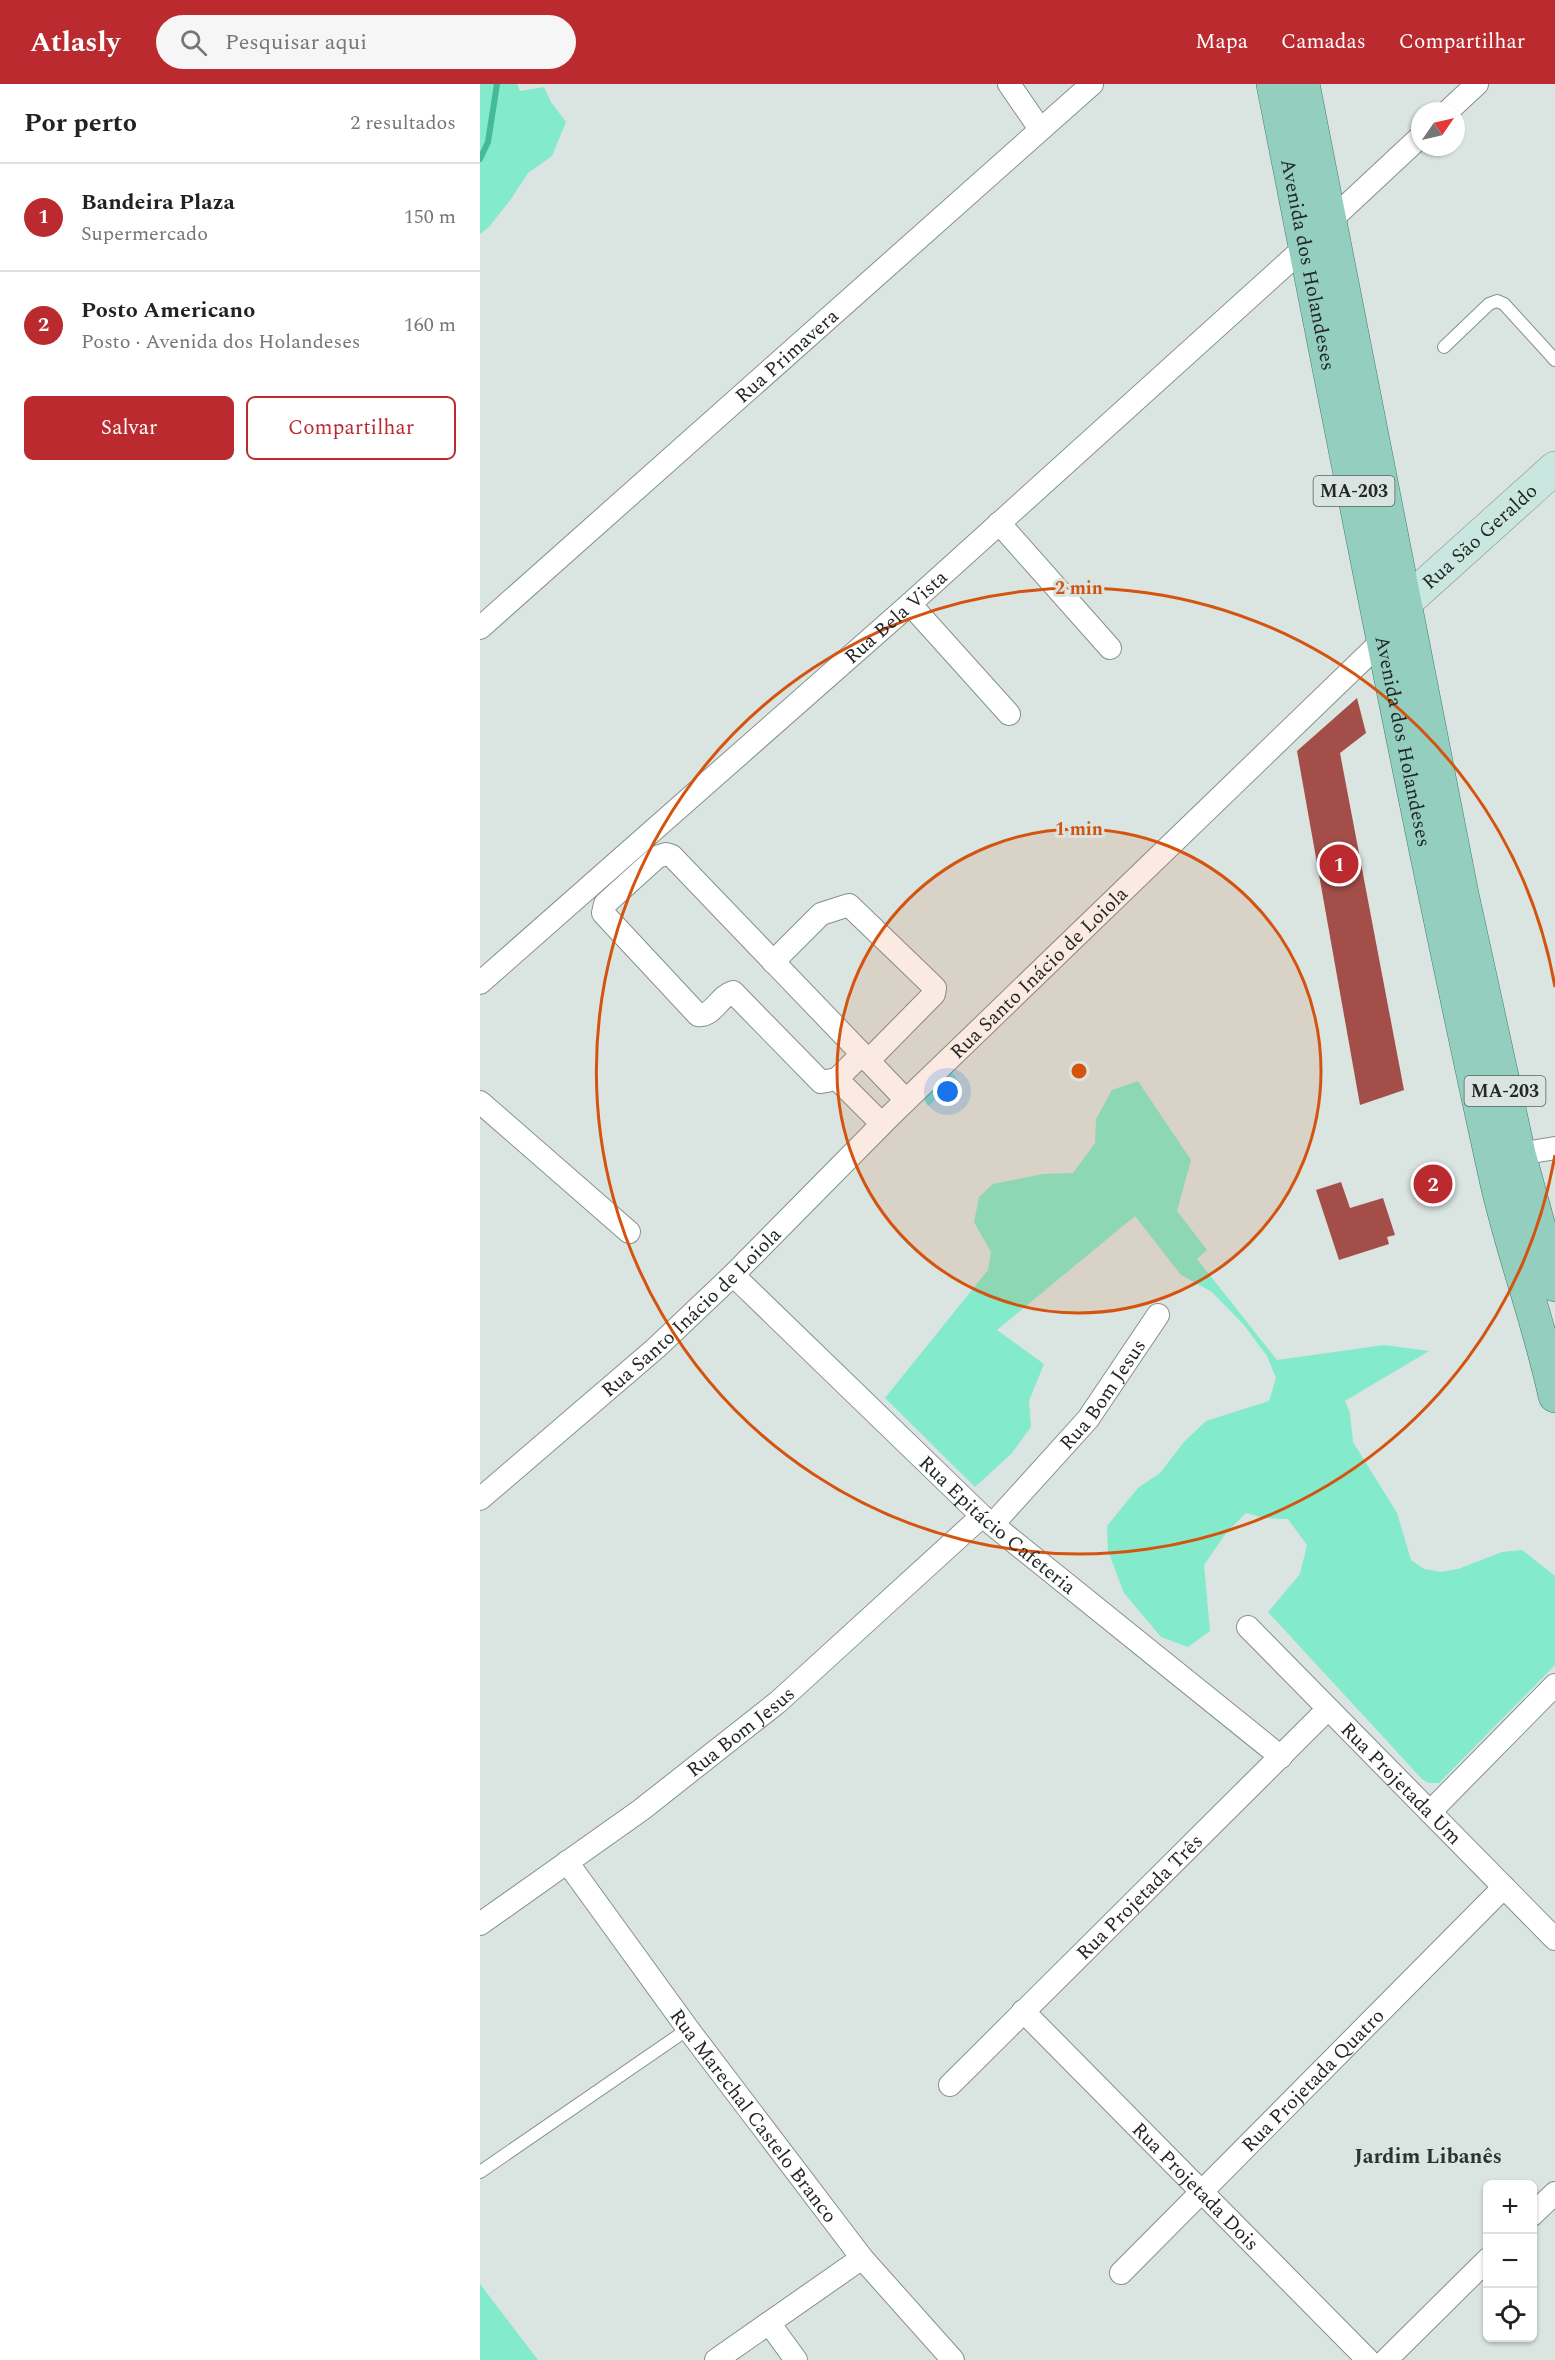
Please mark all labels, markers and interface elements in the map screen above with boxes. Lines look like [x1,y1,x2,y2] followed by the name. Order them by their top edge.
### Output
[156,15,576,69] search box
[30,21,120,64] text: Atlasly
[177,26,210,59] icon: search
[225,26,367,59] text: Pesquisar aqui
[1195,26,1248,58] text: Mapa
[1281,26,1366,58] text: Camadas
[1399,26,1525,58] text: Compartilhar
[1411,102,1465,156] north arrow
[24,103,137,143] text: Por perto
[350,108,456,138] text: 2 resultados
[1272,156,1343,373] street label: Avenida dos Holandeses
[81,186,235,219] text: Bandeira Plaza
[38,202,49,232] text: 1
[404,202,456,232] text: 150 m
[81,219,208,249] text: Supermercado
[81,294,255,327] text: Posto Americano
[729,302,846,411] street label: Rua Primavera
[38,310,49,340] text: 2
[404,310,456,340] text: 160 m
[81,327,360,357] text: Posto · Avenida dos Holandeses
[24,396,234,460] button: Salvar
[246,396,456,460] button: Compartilhar
[1314,476,1394,506] road number: MA-203
[1415,477,1545,597] street label: Rua São Geraldo
[838,563,955,671] street label: Rua Bela Vista
[1055,575,1103,602] text: 2 min
[1366,633,1439,850] street label: Avenida dos Holandeses
[1055,816,1103,843] text: 1 min
[1320,842,1358,886] pin: 1
[943,880,1135,1066] street label: Rua Santo Inácio de Loiola
[1069,1061,1089,1081] centre of rings
[1464,1076,1546,1106] road number: MA-203
[933,1077,962,1106] your location
[1414,1162,1452,1206] pin: 2
[595,1220,789,1405] street label: Rua Santo Inácio de Loiola
[1053,1333,1154,1457] street label: Rua Bom Jesus
[912,1449,1082,1602] street label: Rua Epitácio Cafeteria
[680,1680,802,1785] street label: Rua Bom Jesus
[1333,1715,1469,1852] street label: Rua Projetada Um
[1070,1827,1210,1967] street label: Rua Projetada Três
[1235,2002,1392,2160] street label: Rua Projetada Quatro
[662,2003,844,2230] street label: Rua Marechal Castelo Branco
[1125,2115,1266,2258] street label: Rua Projetada Dois
[1354,2141,1502,2173] district label: Jardim Libanês
[1483,2180,1537,2342] map controls
[1483,2180,1537,2234] button: +
[1483,2234,1537,2288] button: −
[1483,2288,1537,2342] button: locate

